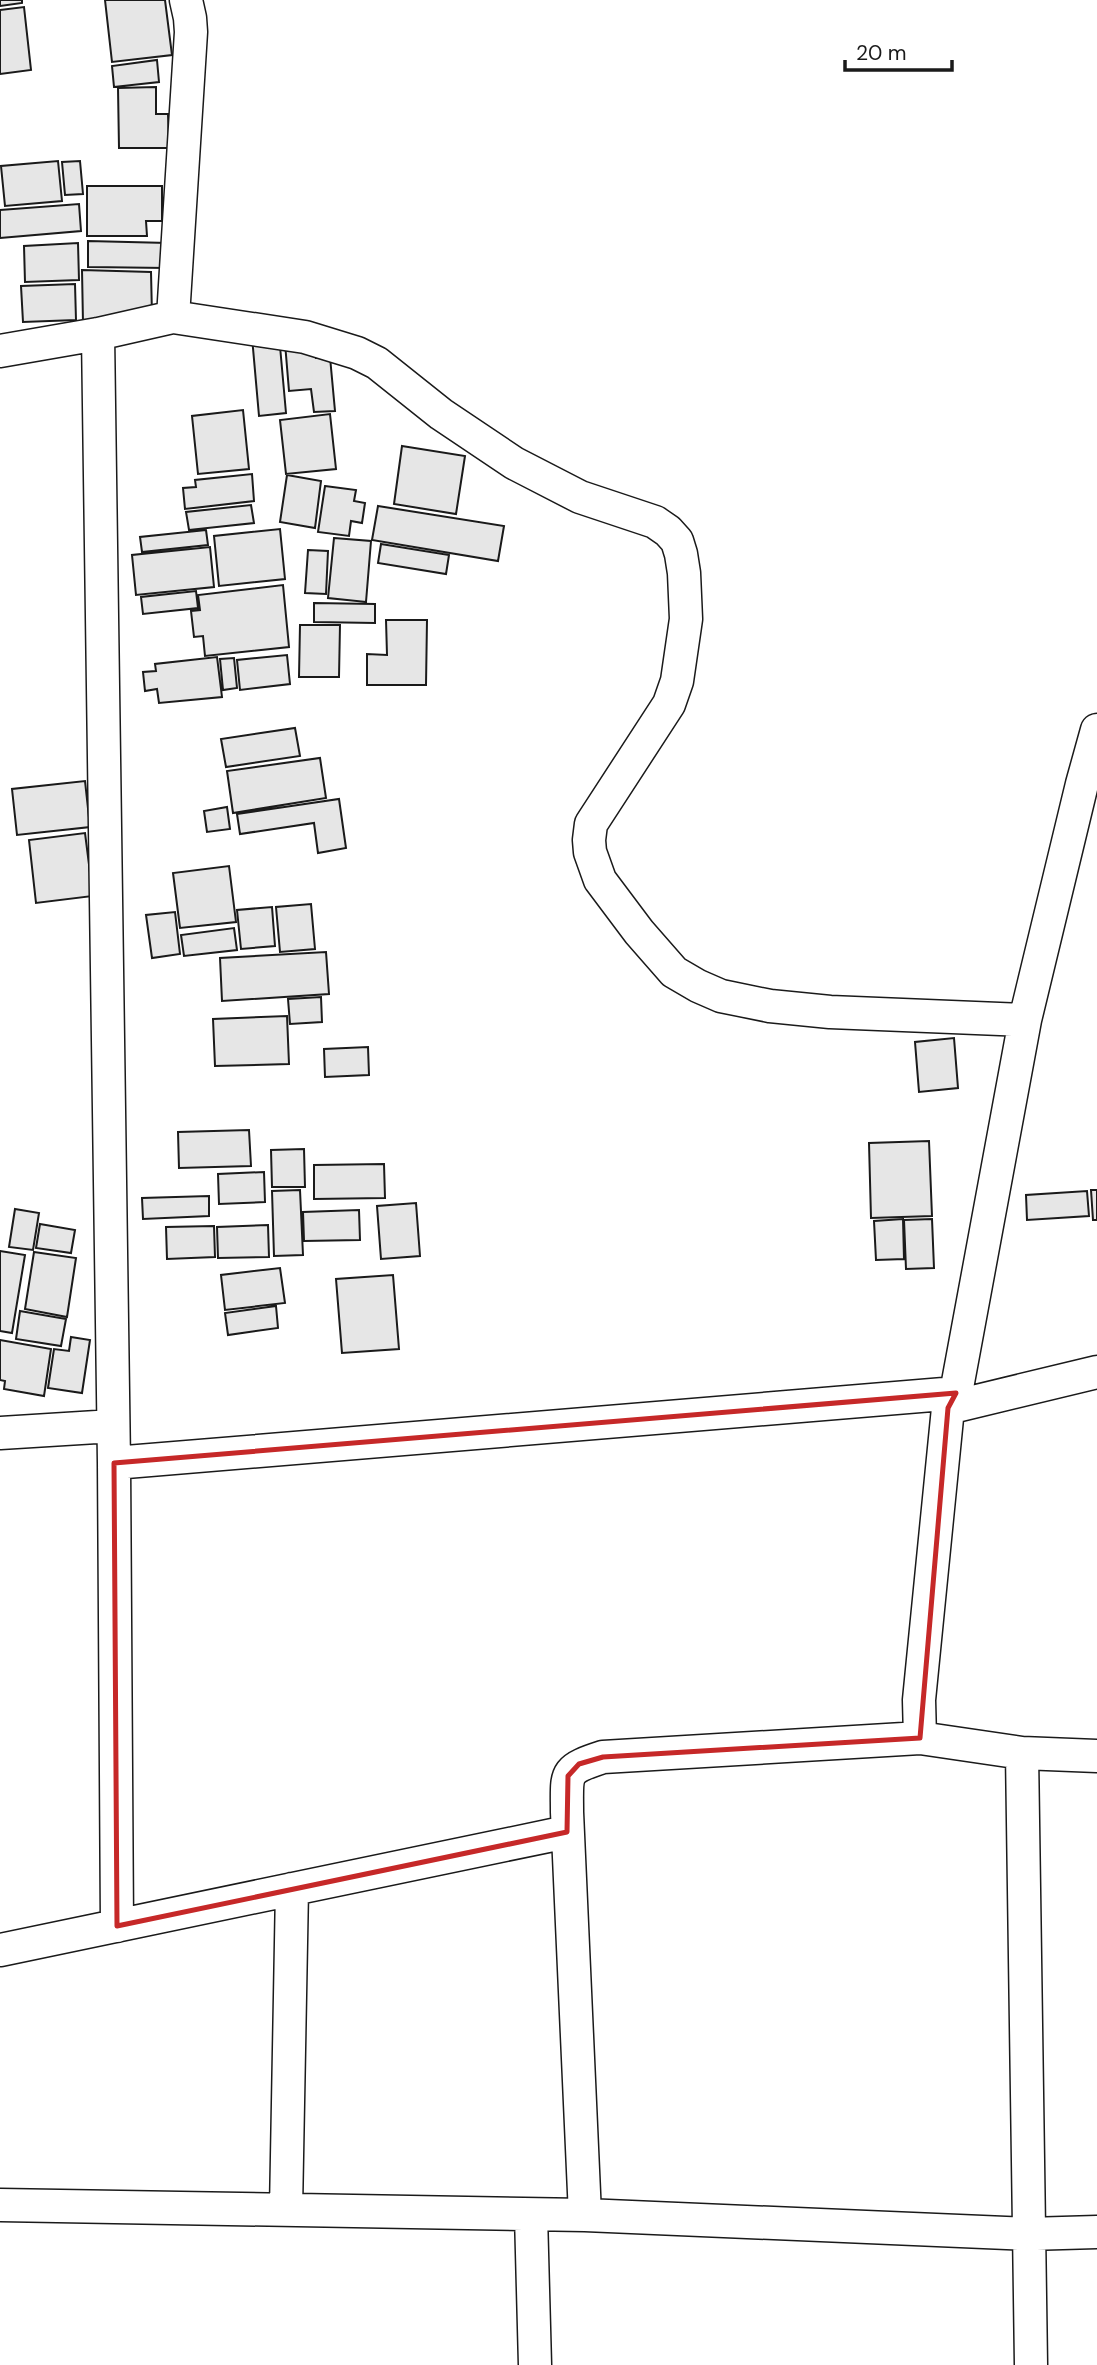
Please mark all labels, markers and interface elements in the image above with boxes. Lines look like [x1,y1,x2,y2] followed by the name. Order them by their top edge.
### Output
[845,28,952,72] scale bar
[856,39,907,67] text: 20 m

